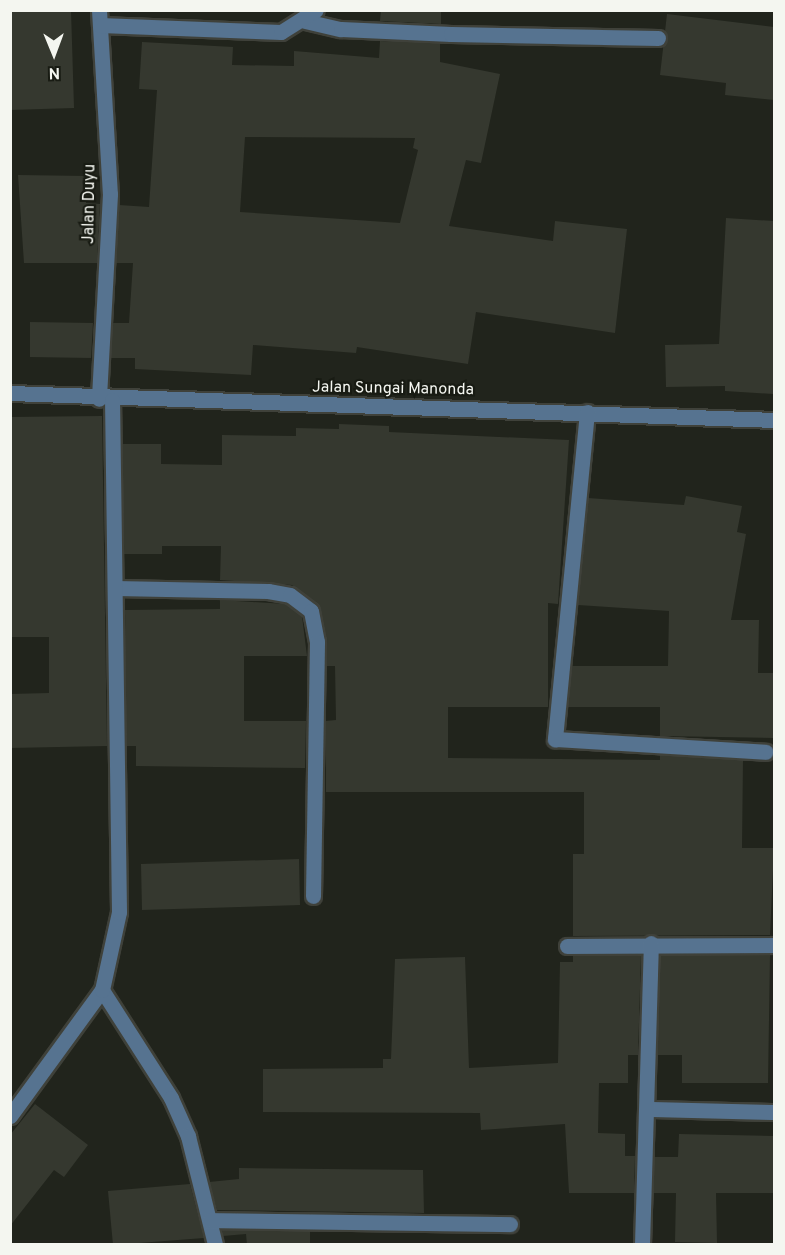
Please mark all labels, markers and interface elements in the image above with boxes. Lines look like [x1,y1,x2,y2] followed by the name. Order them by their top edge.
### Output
[24,24,84,84] north arrow
[48,62,60,82] text: N
[80,164,100,244] street label: Jalan Duyu
[312,378,474,400] street label: Jalan Sungai Manonda

